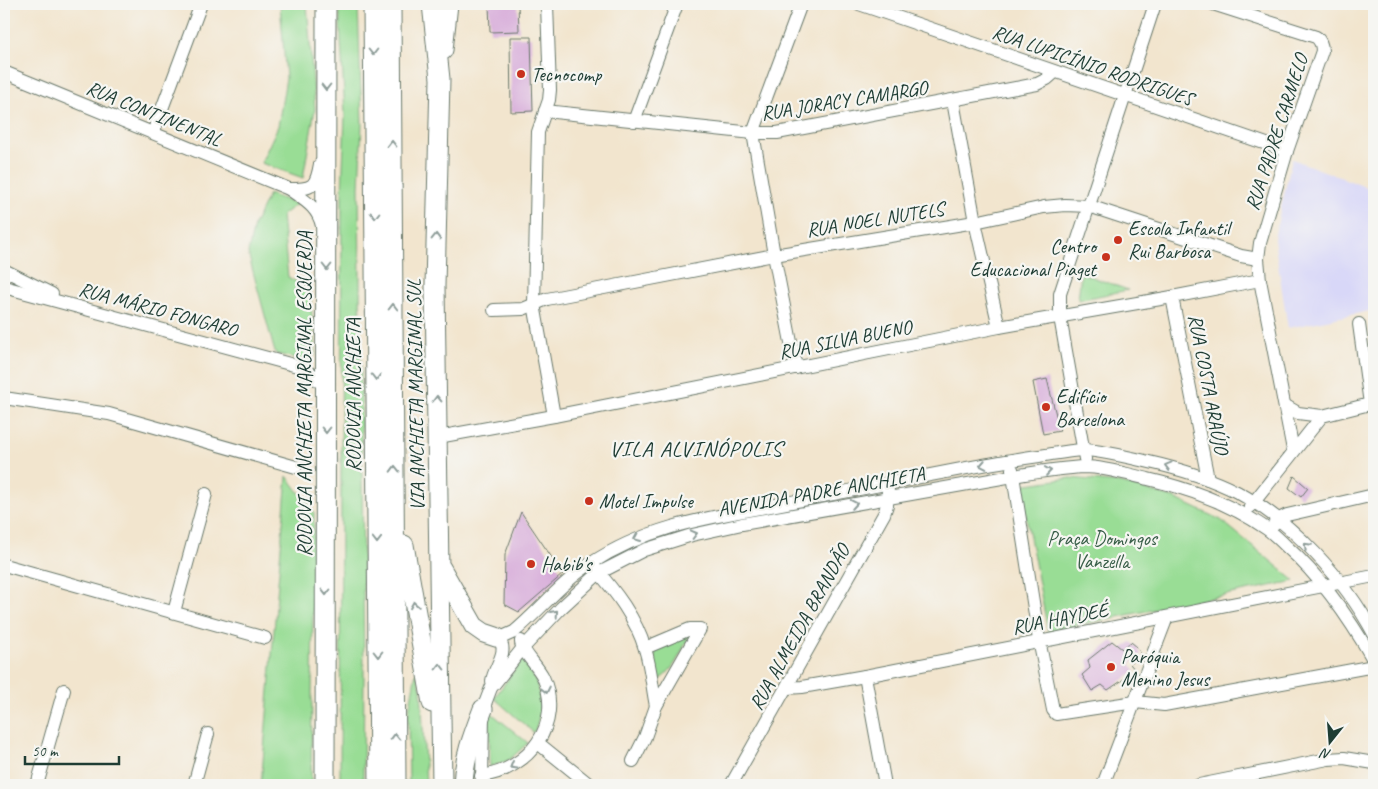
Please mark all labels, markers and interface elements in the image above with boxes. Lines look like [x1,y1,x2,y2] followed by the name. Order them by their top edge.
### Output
[989,19,1200,113] street label: RUA LUPICÍNIO RODRIGUES
[368,49,378,57] one-way arrow
[1239,49,1314,213] street label: RUA PADRE CARMELO
[531,62,603,87] place label: Tecnocomp
[515,68,527,80] marker: Tecnocomp
[83,75,225,152] street label: RUA CONTINENTAL
[759,75,931,126] street label: RUA JORACY CAMARGO
[321,84,331,91] one-way arrow
[387,140,397,148] one-way arrow
[805,196,950,243] street label: RUA NOEL NUTELS
[369,211,380,219] one-way arrow
[1128,216,1233,264] place label: Escola Infantil Rui Barbosa
[292,230,317,557] street label: RODOVIA ANCHIETA MARGINAL ESQUERDA
[431,232,441,240] one-way arrow
[970,234,1098,282] place label: Centro Educacional Piaget
[1112,234,1124,246] marker: Escola Infantil Rui Barbosa
[1100,251,1112,263] marker: Centro Educacional Piaget
[322,264,332,271] one-way arrow
[76,276,241,343] street label: RUA MÁRIO FONGARO
[401,278,430,511] street label: VIA ANCHIETA MARGINAL SUL
[388,302,398,310] one-way arrow
[1183,312,1235,458] street label: RUA COSTA ARAÚJO
[777,314,916,365] street label: RUA SILVA BUENO
[341,317,366,472] street label: RODOVIA ANCHIETA
[371,374,381,382] one-way arrow
[1056,384,1125,432] place label: Edifício Barcelona
[432,395,442,402] one-way arrow
[1040,401,1052,413] marker: Edifício Barcelona
[321,426,331,434] one-way arrow
[609,435,786,463] district label: VILA ALVINÓPOLIS
[979,459,988,470] one-way arrow
[716,461,927,522] street label: AVENIDA PADRE ANCHIETA
[1165,462,1173,472] one-way arrow
[390,465,400,472] one-way arrow
[1045,466,1053,477] one-way arrow
[599,489,694,514] place label: Motel Impulse
[583,495,595,507] marker: Motel Impulse
[849,500,858,510] one-way arrow
[1047,526,1159,574] park label: Praça Domingos Vanzella
[689,530,697,540] one-way arrow
[633,532,642,543] one-way arrow
[372,536,382,544] one-way arrow
[744,538,856,714] street label: RUA ALMEIDA BRANDÃO
[1304,543,1313,552] one-way arrow
[541,552,593,577] place label: Habib's
[525,558,537,570] marker: Habib's
[321,588,331,596] one-way arrow
[1010,597,1112,640] street label: RUA HAYDEÉ
[410,600,420,609] one-way arrow
[549,610,558,619] one-way arrow
[1121,644,1211,692] place label: Paróquia Menino Jesus
[373,651,383,659] one-way arrow
[1105,661,1117,673] marker: Paróquia Menino Jesus
[435,662,445,670] one-way arrow
[541,686,551,695] one-way arrow
[1306,716,1356,766] north arrow
[390,732,400,740] one-way arrow
[25,734,119,766] scale bar
[32,742,59,761] text: 50 m
[1317,744,1333,763] text: N
[510,759,519,769] one-way arrow

